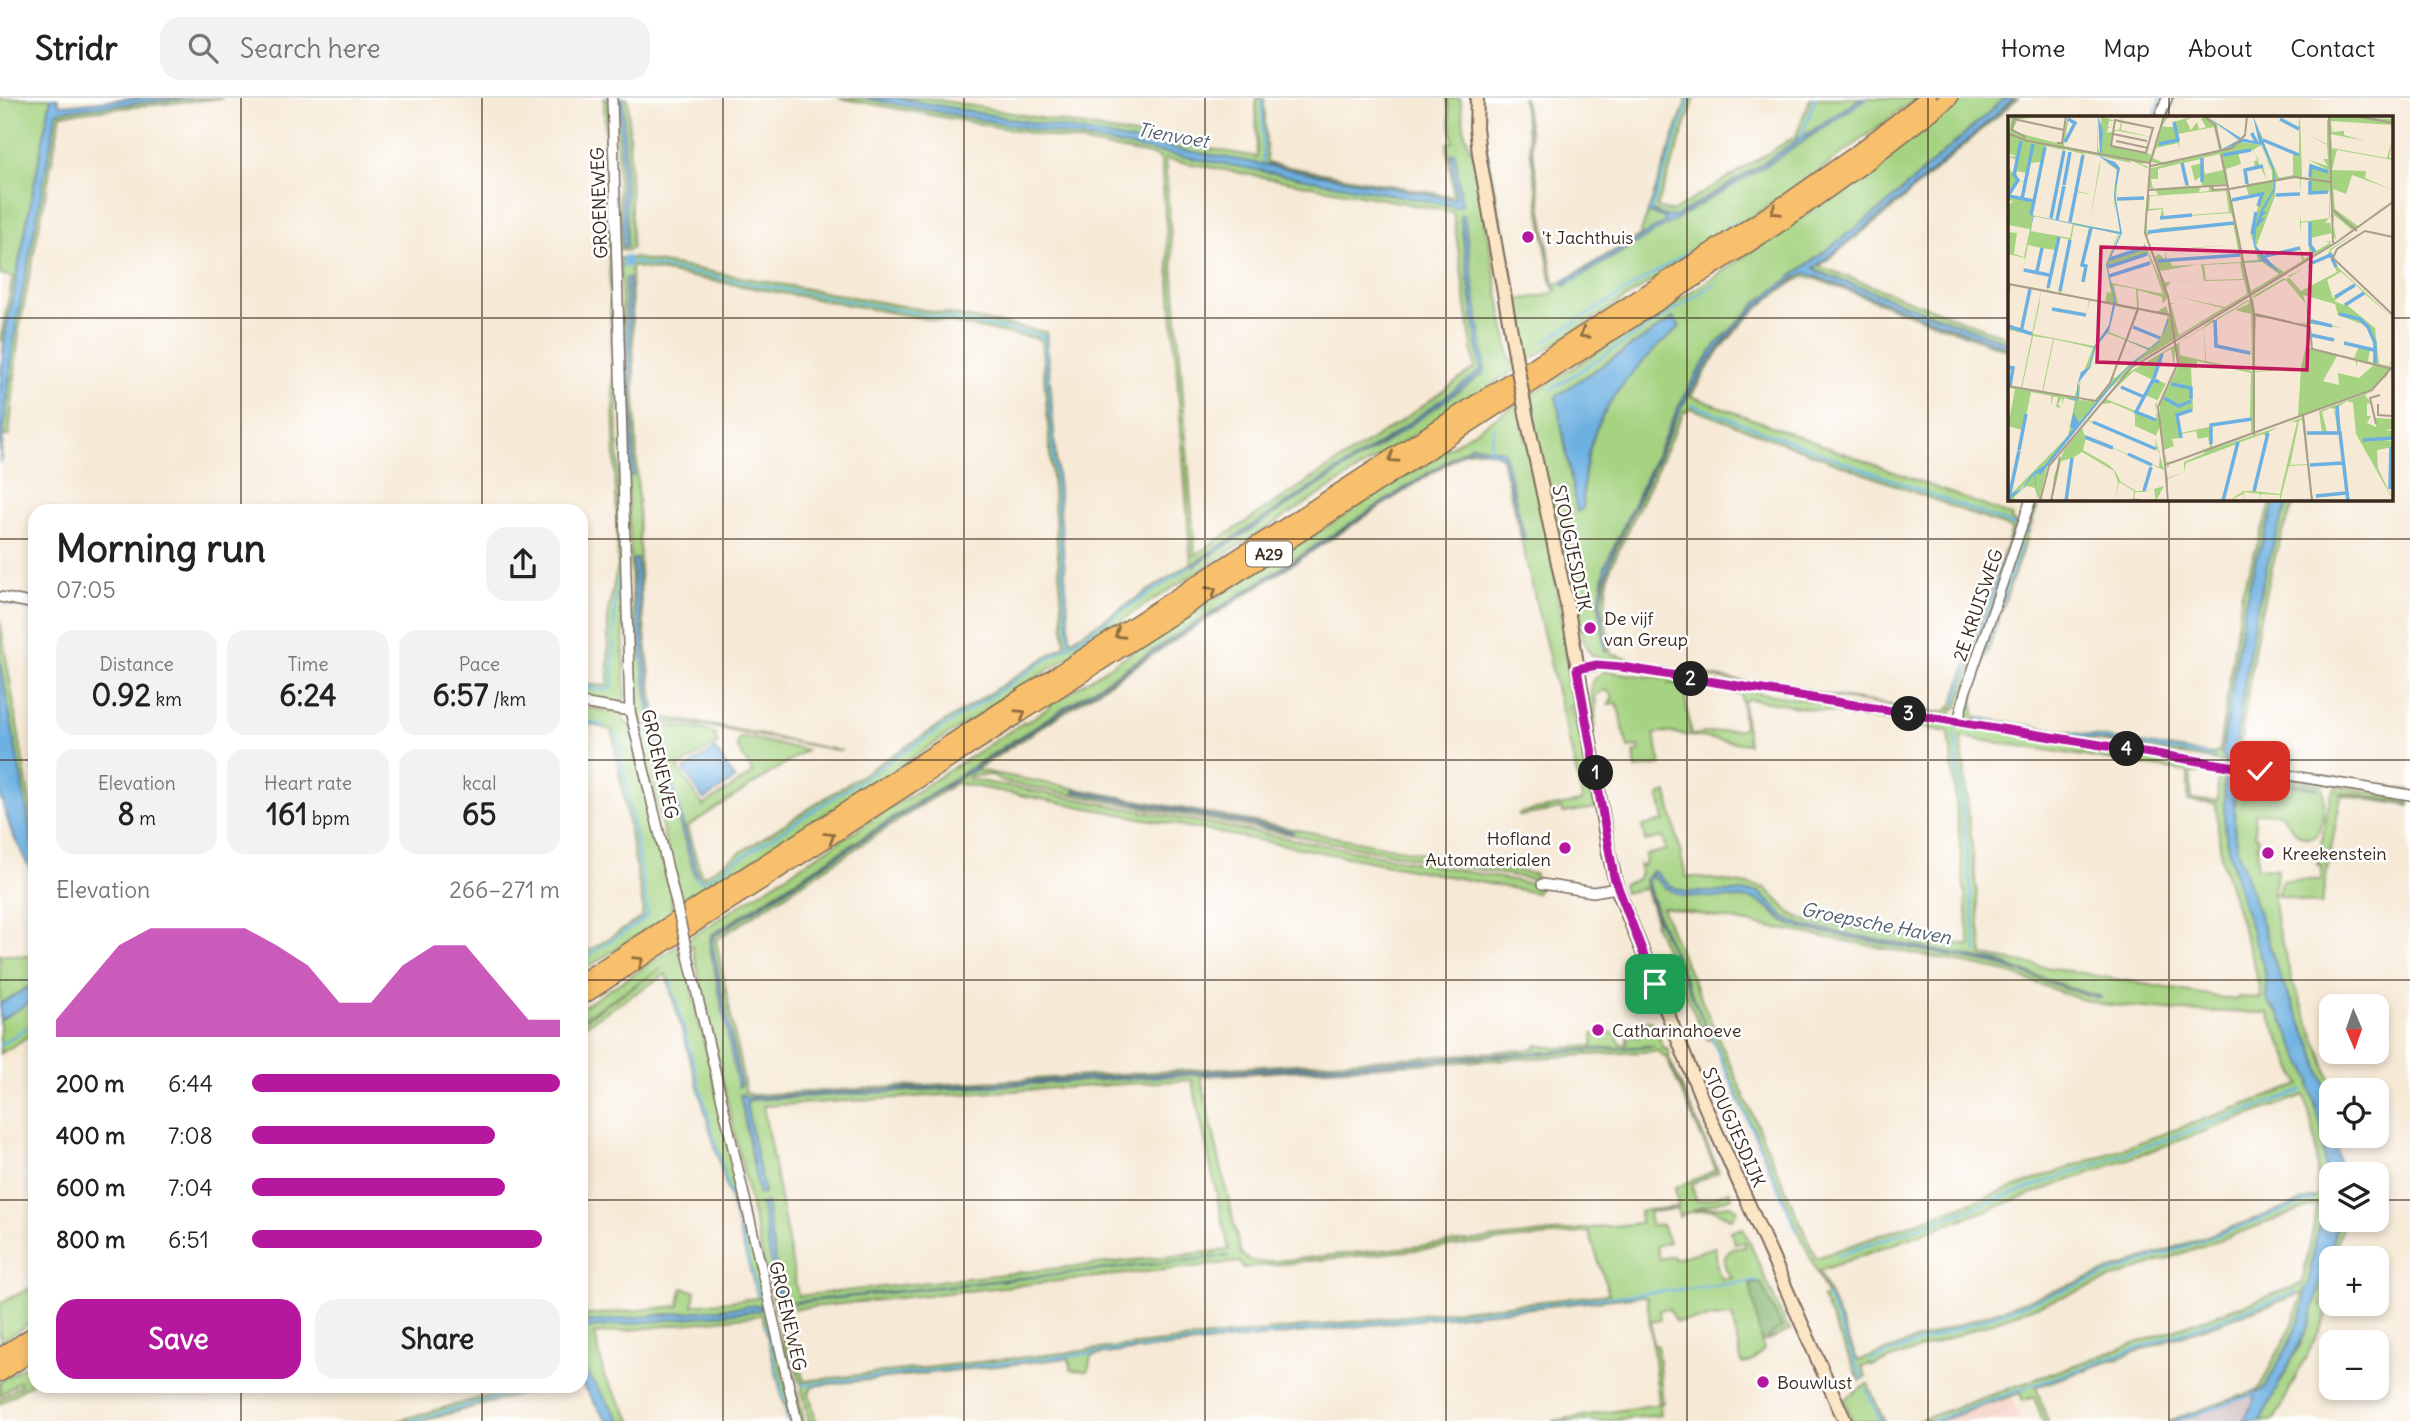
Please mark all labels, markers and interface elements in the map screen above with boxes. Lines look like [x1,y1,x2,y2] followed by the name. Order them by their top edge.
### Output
[160,17,650,80] search box
[35,27,118,69] text: Stridr
[184,29,222,67] icon: search
[240,32,381,65] text: Search here
[2001,33,2065,63] text: Home
[2103,33,2150,63] text: Map
[2188,33,2252,63] text: About
[2290,33,2375,63] text: Contact
[2008,116,2392,500] inset map
[1136,117,1213,154] water label: Tienvoet
[586,147,612,259] street label: GROENEWEG
[1769,202,1782,215] one-way arrow
[1542,226,1634,249] place label: 't Jachthuis
[1520,229,1536,245] marker: 't Jachthuis
[1578,326,1591,339] one-way arrow
[1387,449,1400,462] one-way arrow
[1547,483,1597,613] street label: STOUGJESDIJK
[56,525,266,572] text: Morning run
[486,527,560,601] button: share
[1246,542,1292,566] road number: A29
[1948,546,2008,664] street label: 2E KRUISWEG
[56,575,116,604] text: 07:05
[1204,587,1217,599] one-way arrow
[1604,607,1688,651] place label: De vijf van Greup
[1582,620,1598,636] marker: De vijf van Greup
[1114,626,1127,639] one-way arrow
[100,652,174,676] text: Distance
[287,652,329,676] text: Time
[459,652,500,676] text: Pace
[1674,662,1708,696] pin: 2
[1685,666,1696,690] text: 2
[91,676,151,714] text: 0.92
[279,676,337,714] text: 6:24
[432,676,488,714] text: 6:57
[151,687,182,711] text: km
[488,687,526,711] text: /km
[1892,696,1926,732] pin: 3
[1903,701,1914,725] text: 3
[636,707,684,821] street label: GROENEWEG
[1013,710,1026,723] one-way arrow
[2110,732,2144,766] pin: 4
[2121,736,2132,760] text: 4
[2230,741,2290,801] pin
[2241,752,2279,790] icon: check
[1578,756,1614,790] pin: 1
[1592,760,1599,784] text: 1
[98,771,176,795] text: Elevation
[264,771,352,795] text: Heart rate
[462,771,496,795] text: kcal
[117,795,135,833] text: 8
[266,795,307,833] text: 161
[462,795,497,833] text: 65
[135,806,156,830] text: m
[307,806,350,830] text: bpm
[1425,827,1551,871] place label: Hofland Automaterialen
[822,833,835,846] one-way arrow
[1557,840,1573,856] marker: Hofland Automaterialen
[2282,842,2387,865] place label: Kreekenstein
[2260,845,2276,861] marker: Kreekenstein
[56,875,150,904] text: Elevation
[449,875,560,904] text: 266–271 m
[1799,897,1954,949] water label: Groepsche Haven
[1625,954,1685,1014] pin
[631,956,644,969] one-way arrow
[1636,965,1674,1003] icon: arrive
[2319,994,2389,1064] north arrow
[2319,994,2389,1400] map controls
[1612,1019,1741,1042] place label: Catharinahoeve
[1590,1022,1606,1038] marker: Catharinahoeve
[1697,1064,1771,1190] street label: STOUGJESDIJK
[56,1069,125,1098] text: 200 m
[168,1069,213,1098] text: 6:44
[2319,1078,2389,1148] button: locate
[56,1121,125,1150] text: 400 m
[168,1121,213,1150] text: 7:08
[2319,1162,2389,1232] button: layers
[56,1173,125,1202] text: 600 m
[168,1173,213,1202] text: 7:04
[56,1225,125,1254] text: 800 m
[168,1225,209,1254] text: 6:51
[2319,1246,2389,1316] button: +
[764,1259,812,1373] street label: GROENEWEG
[56,1299,301,1379] button: Save
[315,1299,560,1379] button: Share
[2319,1330,2389,1400] button: −
[1777,1371,1852,1394] place label: Bouwlust
[1755,1374,1771,1390] marker: Bouwlust

